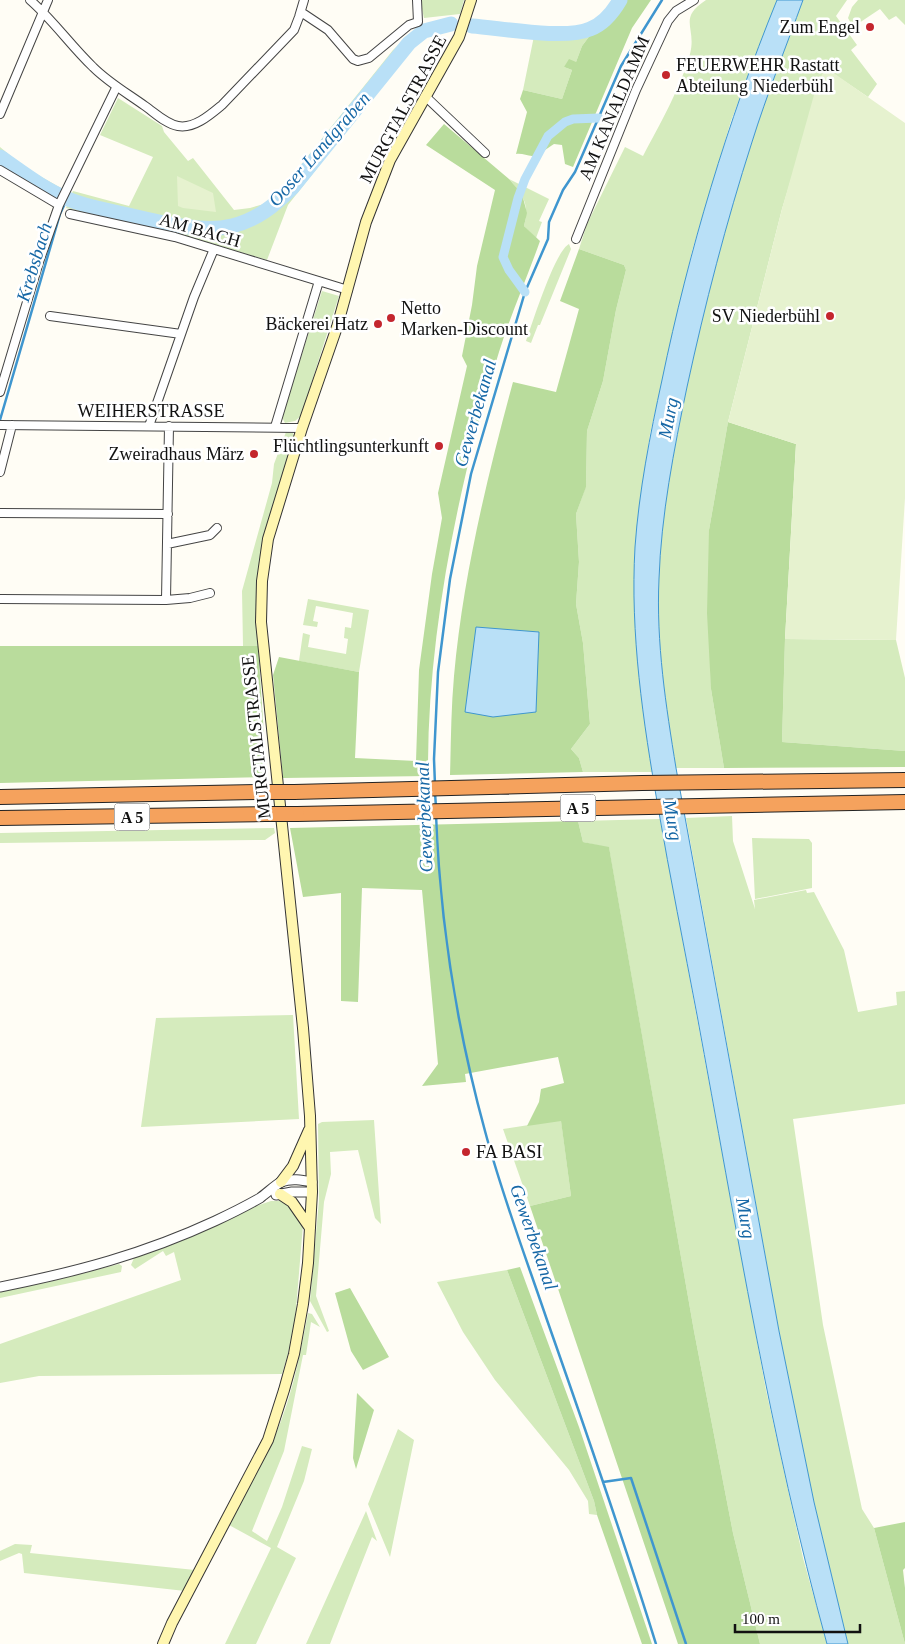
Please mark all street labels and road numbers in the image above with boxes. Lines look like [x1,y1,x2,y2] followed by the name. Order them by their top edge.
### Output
[356,32,450,186] street label: MURGTALSTRASSE
[575,33,653,183] street label: AM KANALDAMM
[157,209,243,251] street label: AM BACH
[77,401,225,421] street label: WEIHERSTRASSE
[237,654,275,820] street label: MURGTALSTRASSE
[560,794,596,821] road number: A 5
[114,804,150,830] road number: A 5

